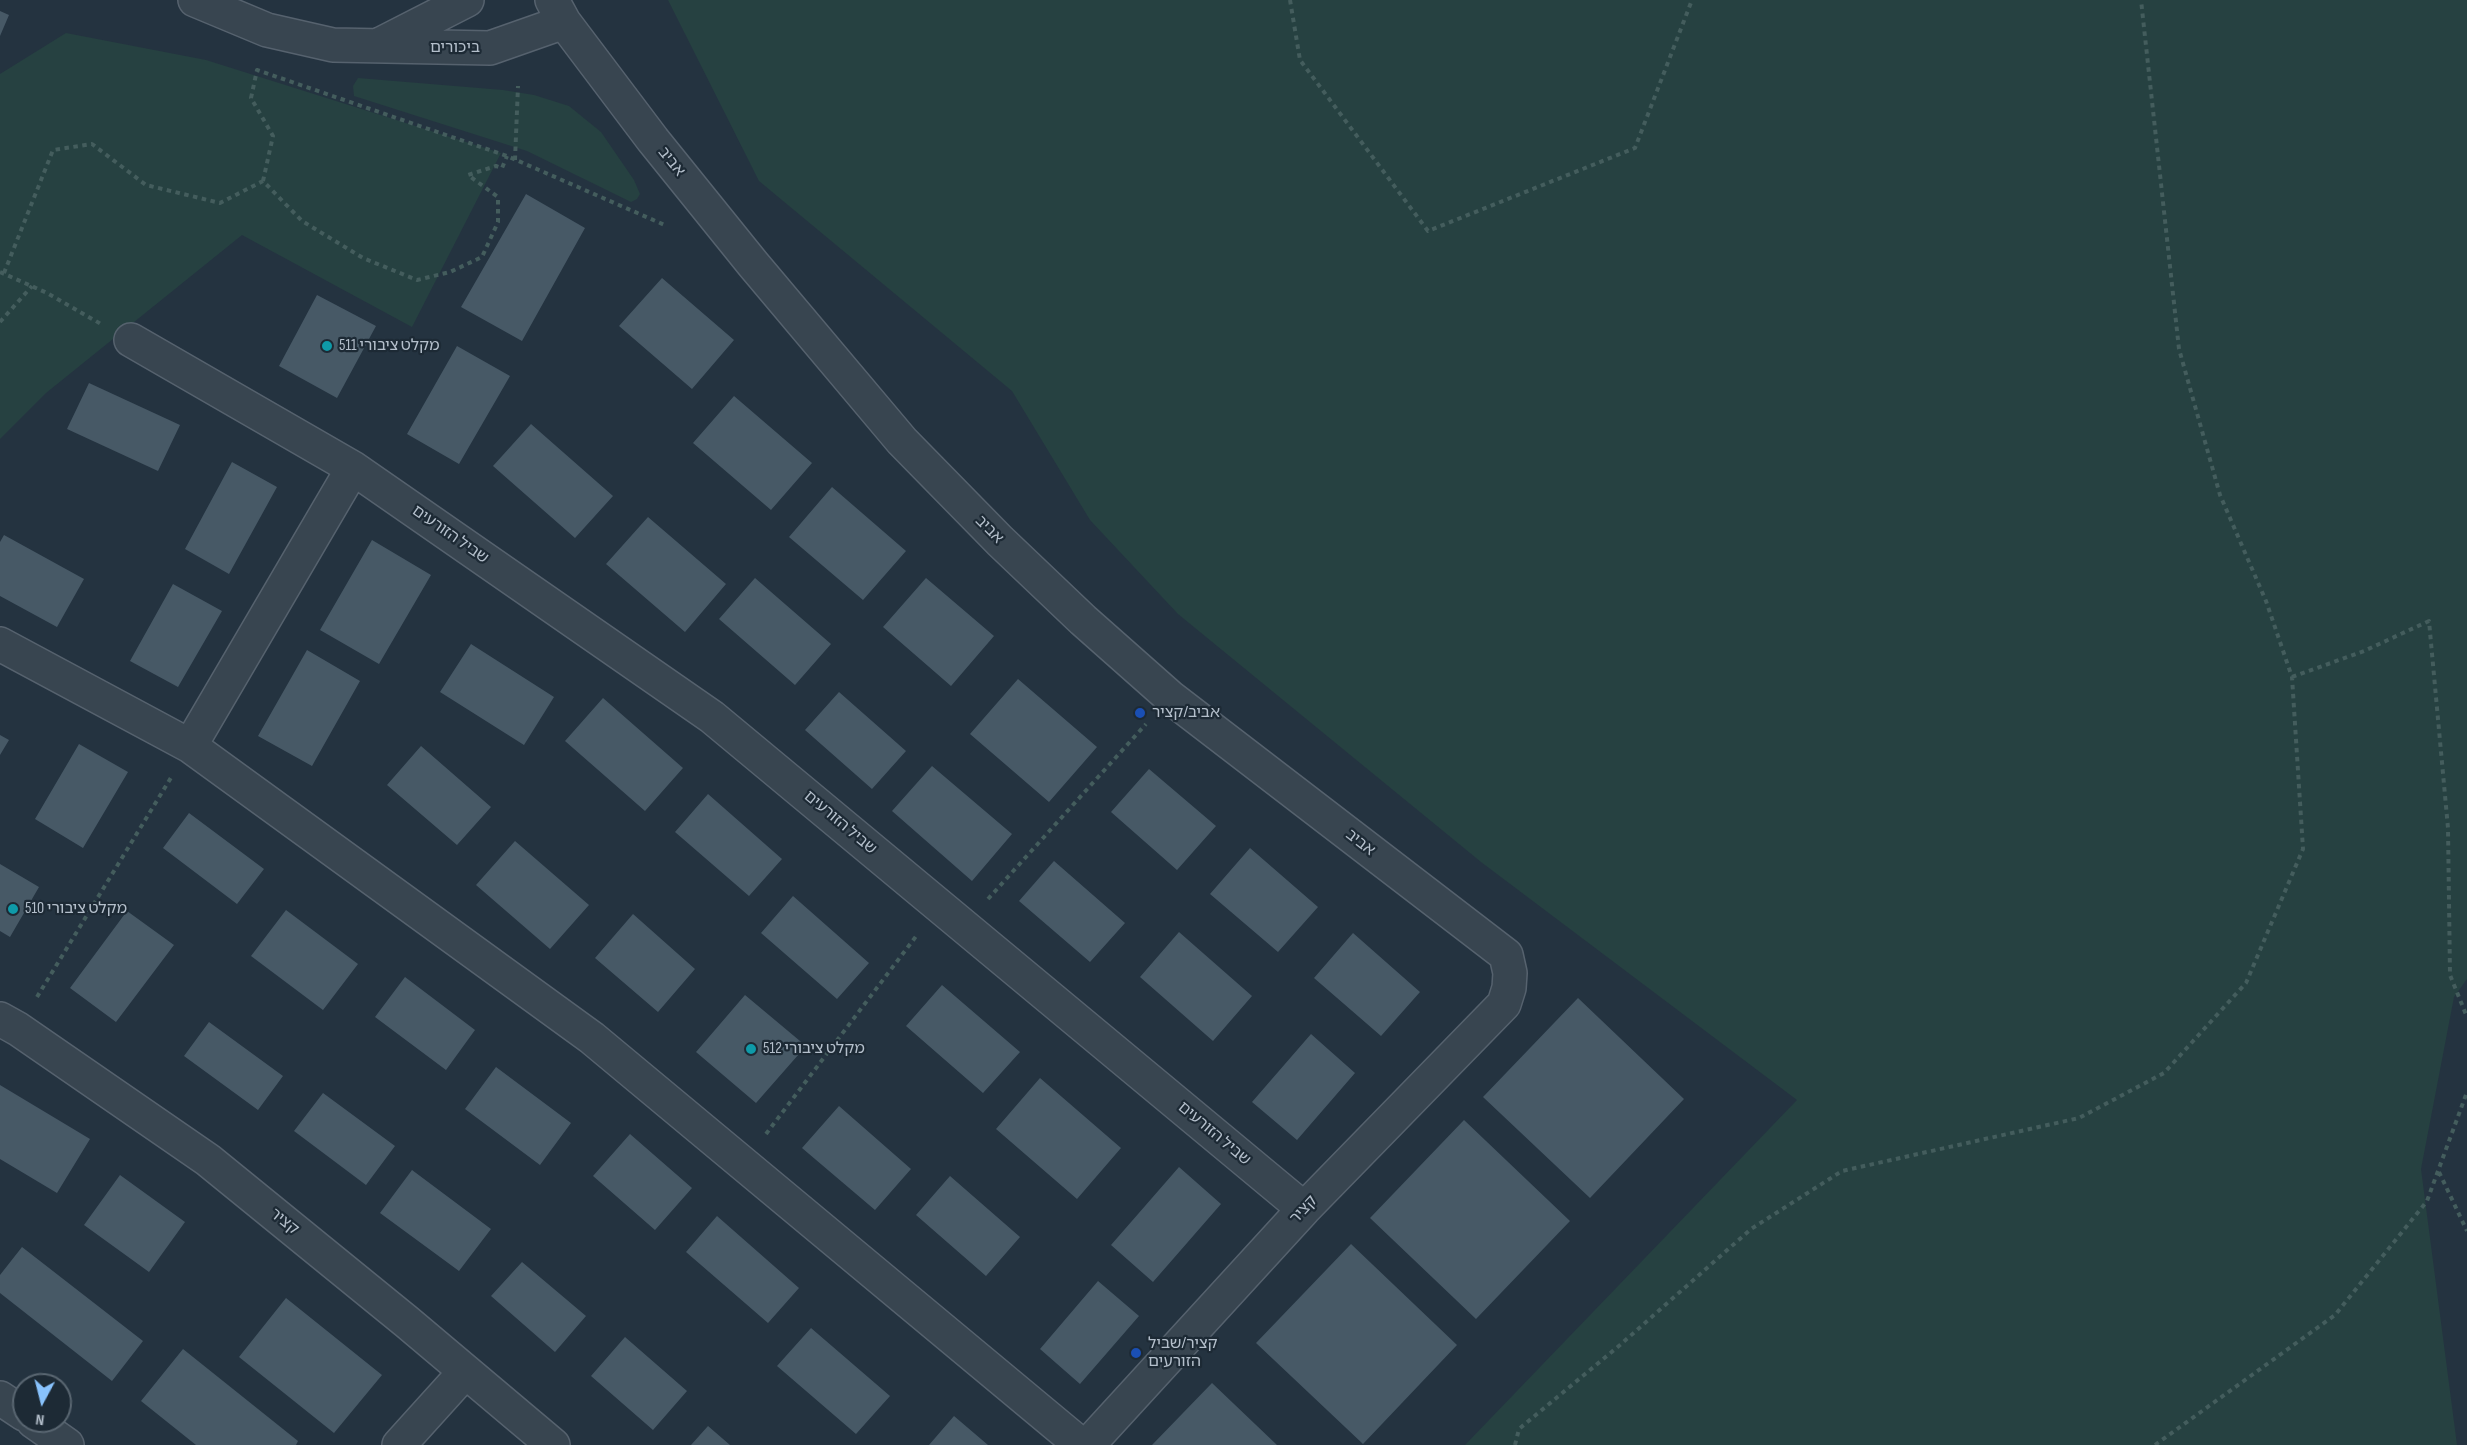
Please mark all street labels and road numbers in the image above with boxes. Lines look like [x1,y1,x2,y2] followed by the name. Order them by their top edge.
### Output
[430,38,480,58] street label: ביכורים
[653,143,689,181] street label: אביב
[408,502,492,568] street label: שביל הזורעים
[971,512,1007,548] street label: אביב
[800,787,880,859] street label: שביל הזורעים
[1341,826,1379,860] street label: אביב
[1174,1098,1254,1170] street label: שביל הזורעים
[1286,1192,1322,1228] street label: קציר
[266,1205,302,1239] street label: קציר

